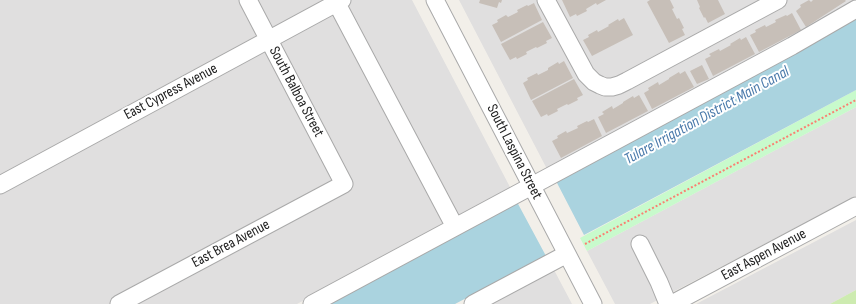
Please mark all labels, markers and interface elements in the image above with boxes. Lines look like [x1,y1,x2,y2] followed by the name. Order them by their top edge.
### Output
[265,44,327,140] street label: South Balboa Street
[121,60,221,124] street label: East Cypress Avenue
[621,63,793,169] water label: Tulare Irrigation District Main Canal
[482,101,546,203] street label: South Laspina Street
[189,216,273,272] street label: East Brea Avenue
[718,225,810,285] street label: East Aspen Avenue

